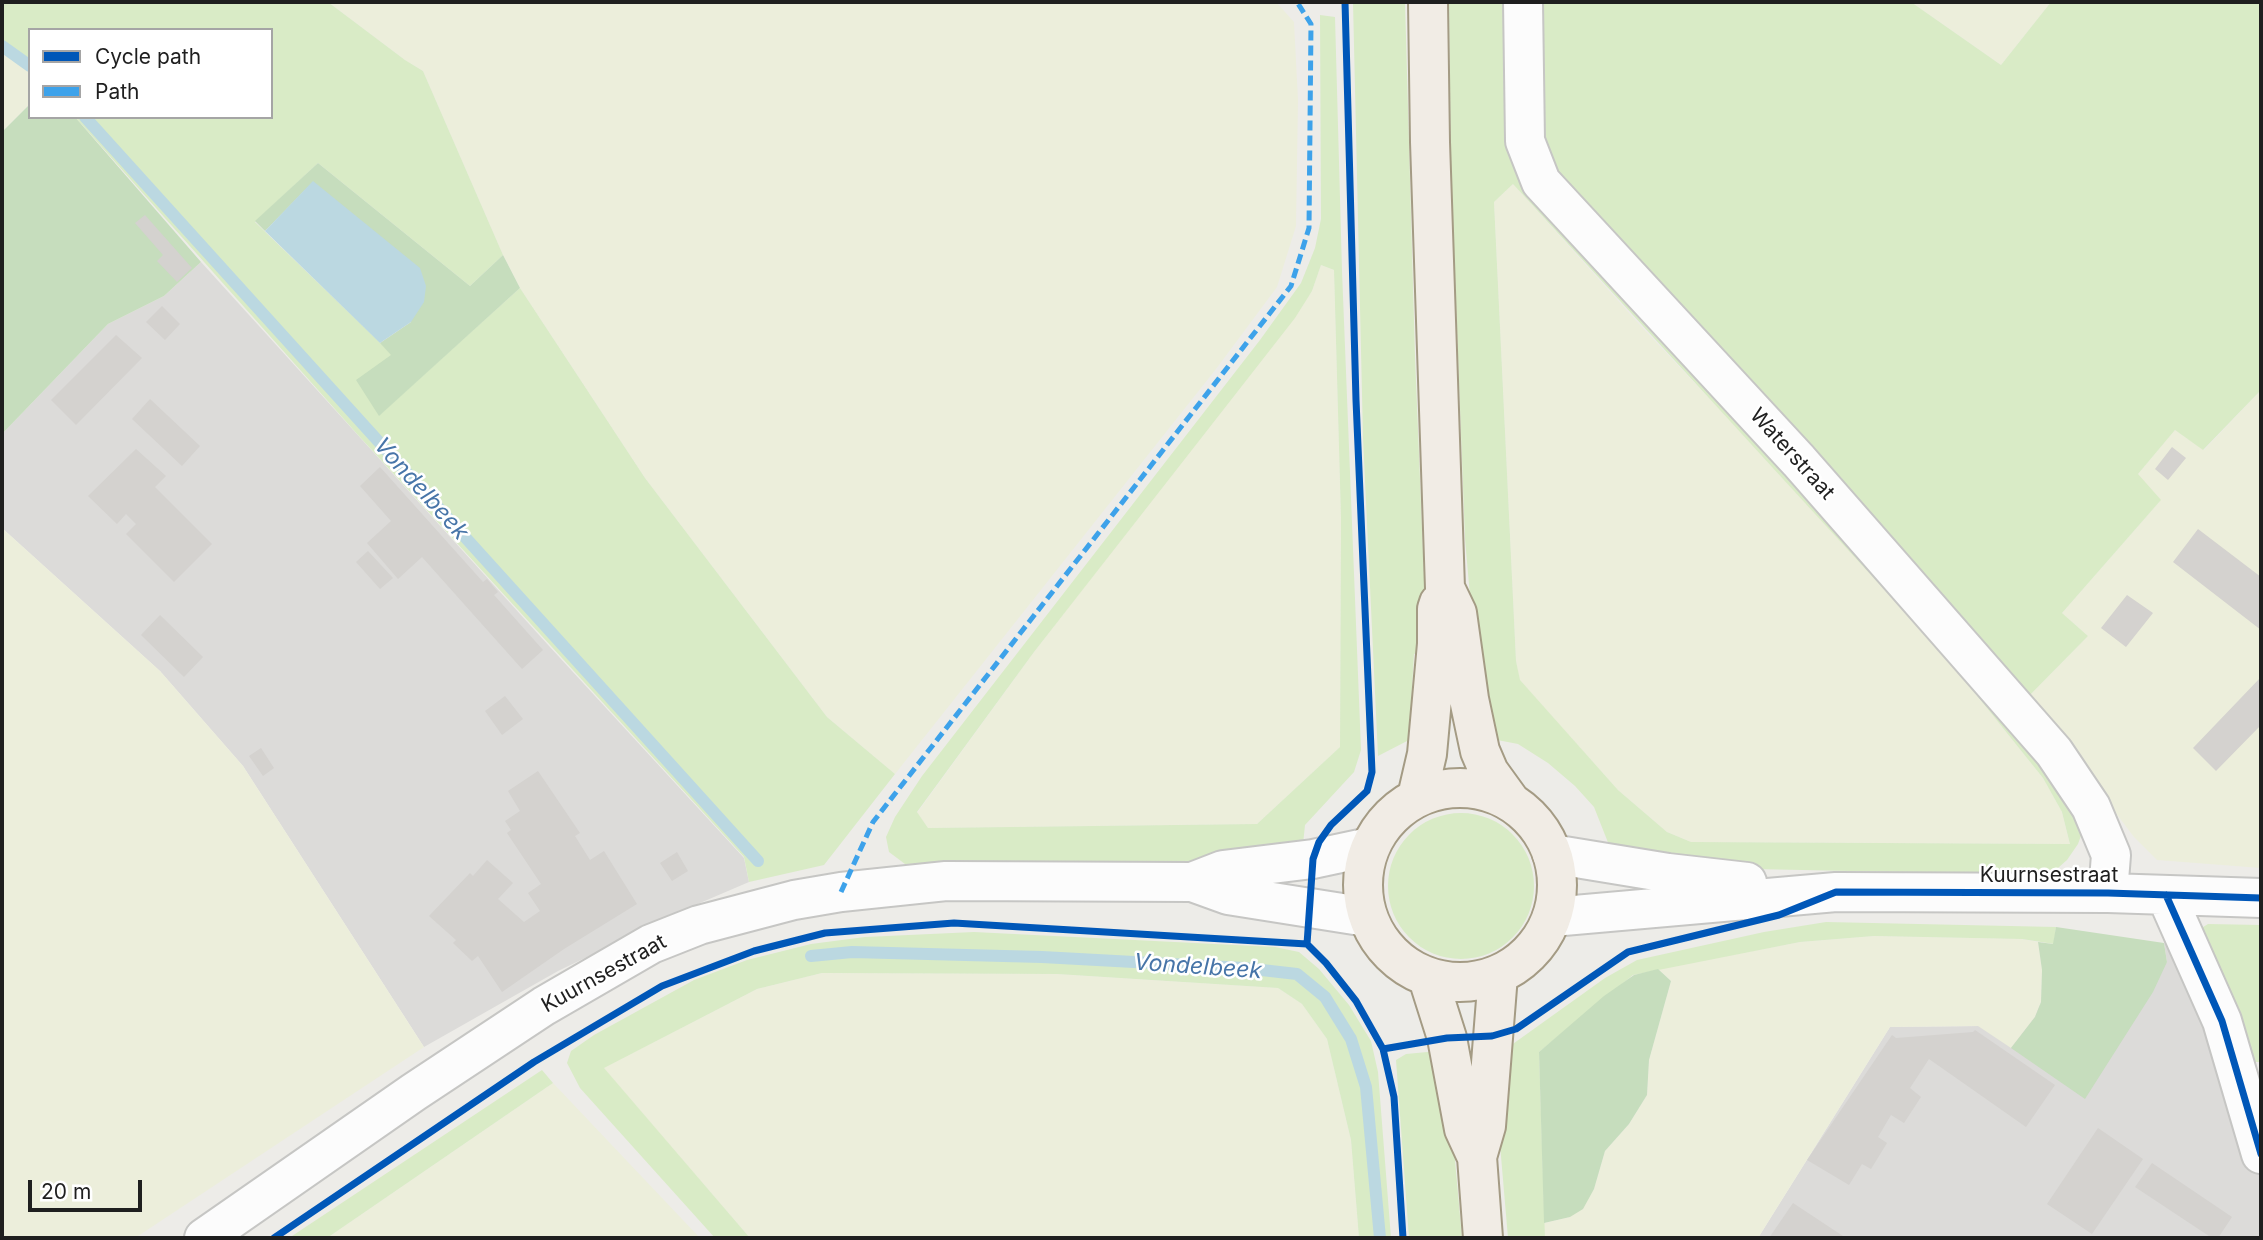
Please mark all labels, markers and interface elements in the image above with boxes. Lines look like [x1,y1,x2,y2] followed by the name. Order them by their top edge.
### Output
[28,28,273,119] legend
[95,44,201,69] text: Cycle path
[95,79,140,104] text: Path
[1744,403,1840,505] street label: Waterstraat
[368,432,474,546] water label: Vondelbeek
[1980,863,2118,889] street label: Kuurnsestraat
[537,929,671,1019] street label: Kuurnsestraat
[1133,949,1263,985] water label: Vondelbeek
[32,1166,145,1210] scale bar
[41,1179,91,1204] text: 20 m

